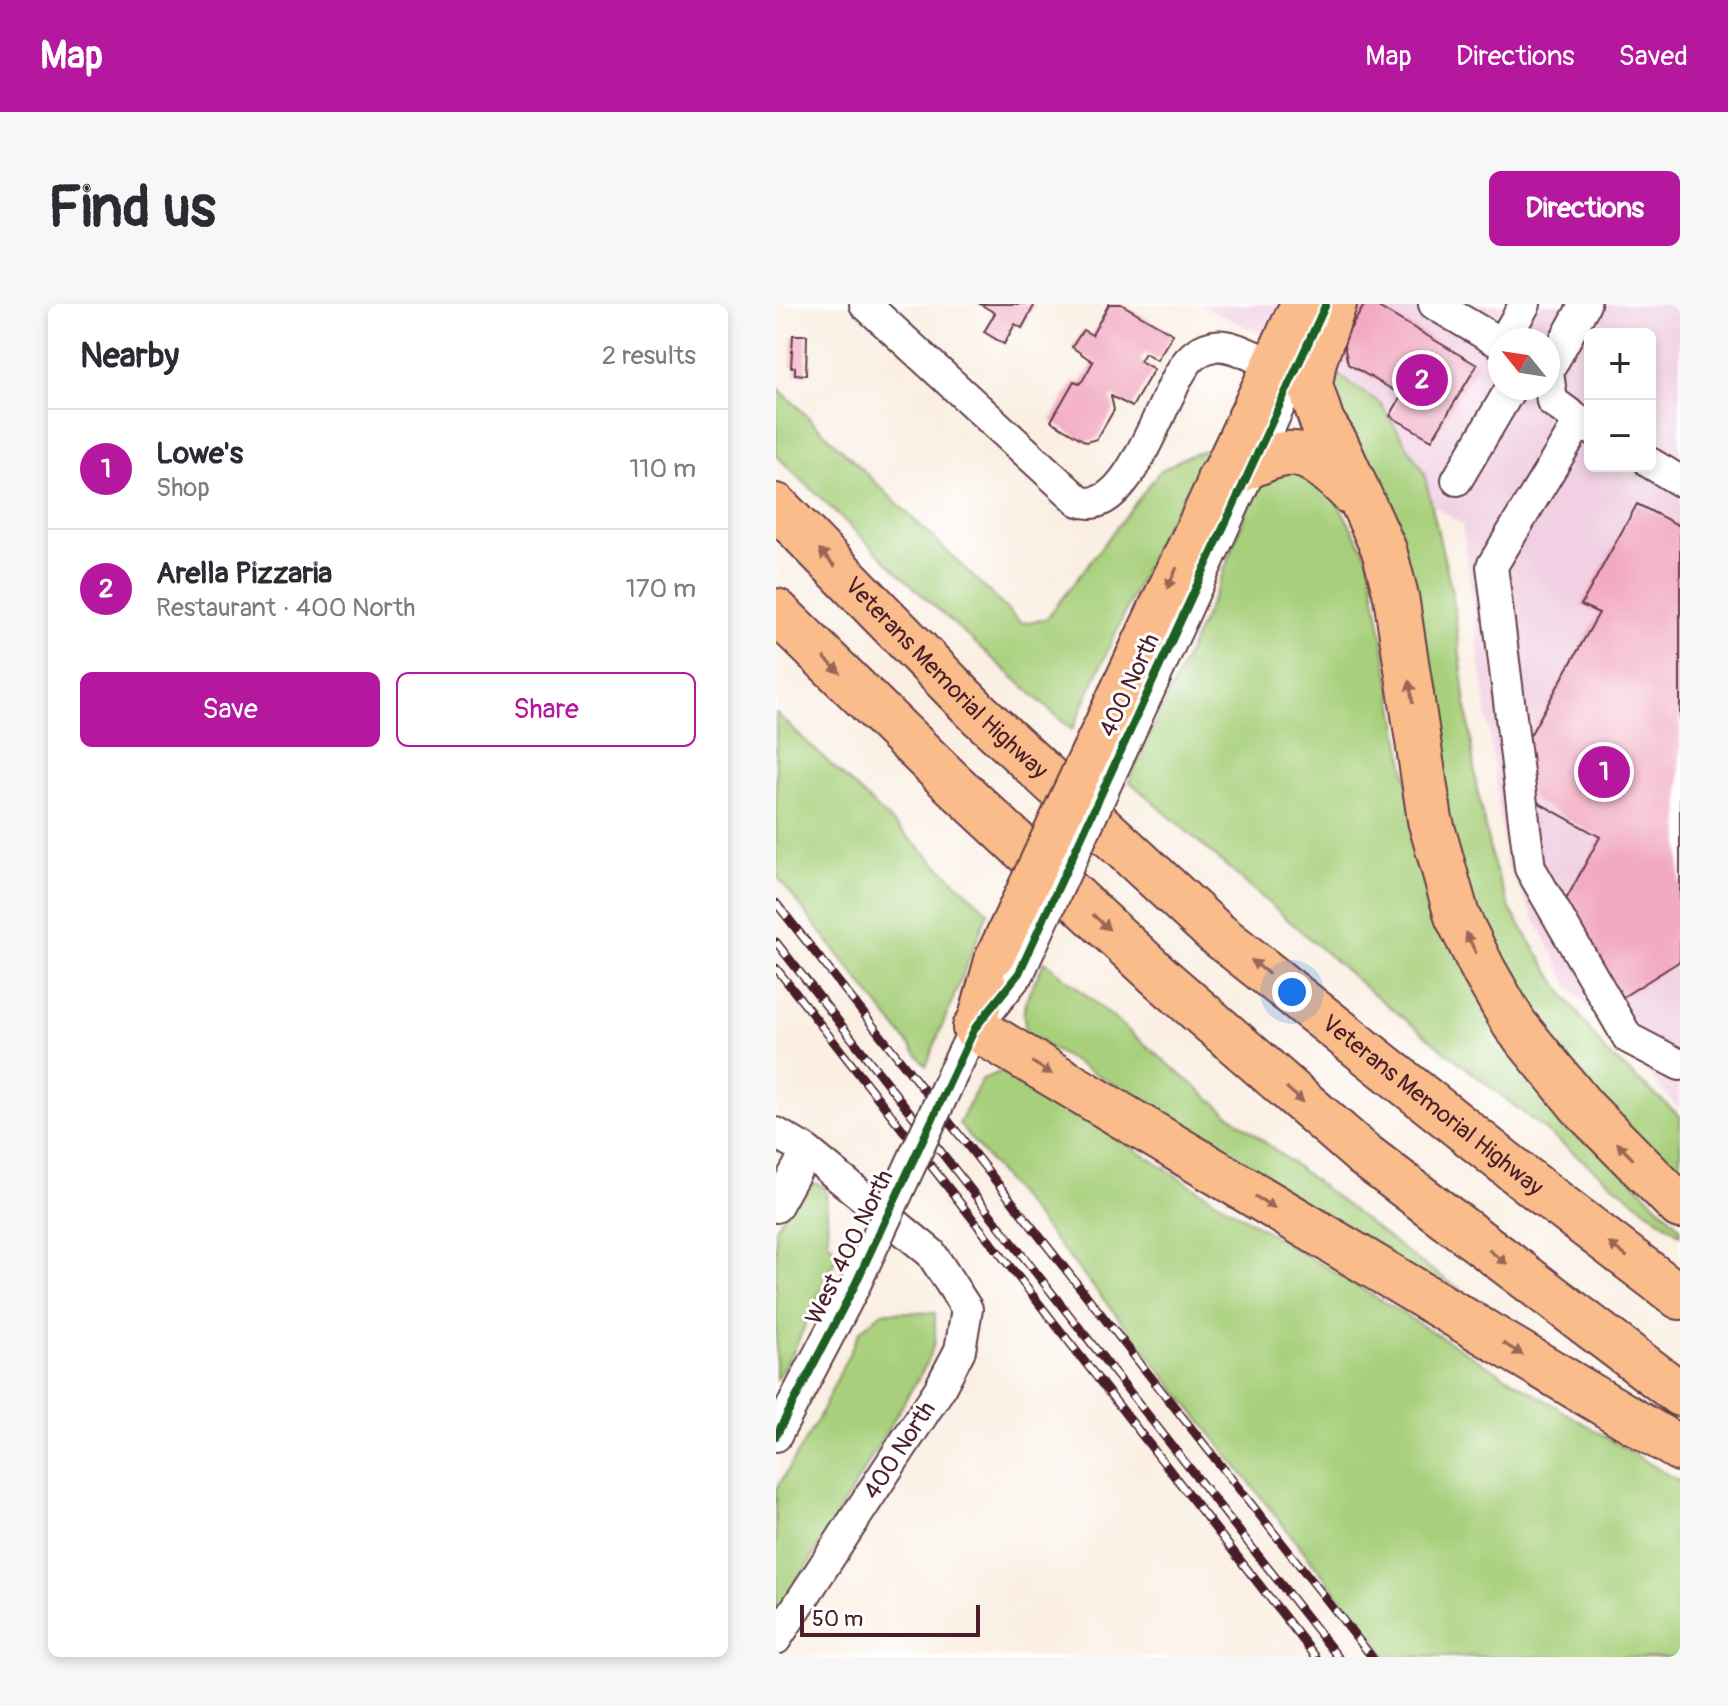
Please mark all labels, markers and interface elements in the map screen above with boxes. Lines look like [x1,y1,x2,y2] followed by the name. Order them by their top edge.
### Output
[40,32,103,80] text: Map
[1365,39,1412,74] text: Map
[1456,39,1575,74] text: Directions
[1619,39,1688,74] text: Saved
[1489,171,1680,246] button: Directions
[48,174,216,243] text: Find us
[1488,328,1560,400] north arrow
[1584,328,1656,472] map controls
[1584,328,1656,400] button: +
[80,335,179,378] text: Nearby
[602,340,696,372] text: 2 results
[1396,350,1448,410] pin: 2
[1584,400,1656,472] button: −
[156,435,243,472] text: Lowe's
[101,453,111,485] text: 1
[629,453,696,485] text: 110 m
[156,472,210,504] text: Shop
[818,549,837,568] one-way arrow
[156,555,332,592] text: Arella Pizzaria
[1165,566,1179,589] one-way arrow
[838,571,1054,785] street label: Veterans Memorial Highway
[99,573,113,605] text: 2
[626,573,696,605] text: 170 m
[156,592,416,624] text: Restaurant · 400 North
[1093,629,1166,741] street label: 400 North
[822,655,841,674] one-way arrow
[80,672,380,747] button: Save
[396,672,696,747] button: Share
[1404,679,1417,704] one-way arrow
[1578,742,1630,802] pin: 1
[1091,912,1110,930] one-way arrow
[1464,932,1478,955] one-way arrow
[1250,960,1270,976] one-way arrow
[1272,972,1312,1012] your location
[1316,1009,1549,1202] street label: Veterans Memorial Highway
[1031,1061,1053,1075] one-way arrow
[1285,1086,1305,1103] one-way arrow
[1616,1142,1635,1161] one-way arrow
[799,1165,899,1329] street label: West 400 North
[1254,1194,1276,1208] one-way arrow
[1608,1242,1628,1258] one-way arrow
[1488,1248,1508,1264] one-way arrow
[1502,1342,1524,1356] one-way arrow
[857,1396,942,1505] street label: 400 North
[800,1601,980,1637] scale bar
[812,1605,863,1633] text: 50 m

